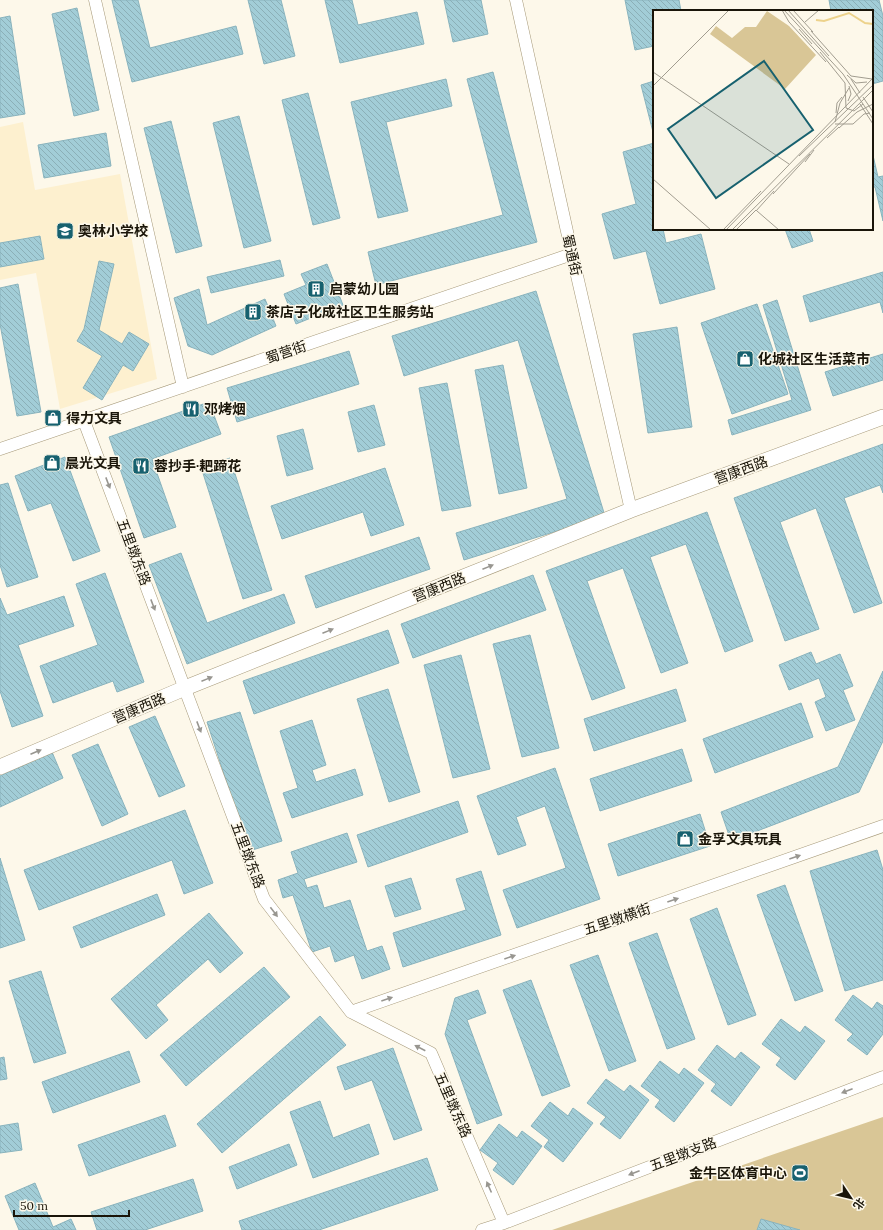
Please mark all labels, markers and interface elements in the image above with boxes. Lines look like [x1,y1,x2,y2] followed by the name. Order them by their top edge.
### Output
[653,10,873,230] inset map
[55,221,75,241] school or university icon: 奥林小学校
[78,222,148,240] place label: 奥林小学校
[559,233,585,277] street label: 蜀通街
[306,279,326,299] building icon: 启蒙幼儿园
[329,280,399,298] place label: 启蒙幼儿园
[243,302,263,322] building icon: 茶店子化成社区卫生服务站
[266,303,434,321] place label: 茶店子化成社区卫生服务站
[263,337,309,367] street label: 蜀营街
[735,349,755,369] shop icon: 化城社区生活菜市
[758,350,870,368] place label: 化城社区生活菜市
[181,399,201,419] restaurant icon: 邓烤烟
[204,400,246,418] place label: 邓烤烟
[43,408,63,428] shop icon: 得力文具
[66,409,122,427] place label: 得力文具
[712,452,770,488] street label: 营康西路
[42,453,62,473] shop icon: 晨光文具
[65,454,121,472] place label: 晨光文具
[131,456,151,476] restaurant icon: 蓉抄手·耙蹄花
[154,457,241,475] place label: 蓉抄手·耙蹄花
[105,478,111,490] one-way arrow
[113,516,155,588] street label: 五里墩东路
[482,564,494,570] one-way arrow
[410,568,468,606] street label: 营康西路
[151,600,157,612] one-way arrow
[323,628,335,634] one-way arrow
[202,676,214,682] one-way arrow
[110,689,168,727] street label: 营康西路
[197,721,203,733] one-way arrow
[30,748,42,754] one-way arrow
[227,819,269,891] street label: 五里墩东路
[675,829,695,849] shop icon: 金孚文具玩具
[698,830,782,848] place label: 金孚文具玩具
[790,853,802,859] one-way arrow
[667,896,679,902] one-way arrow
[581,899,653,939] street label: 五里墩横街
[270,906,278,917] one-way arrow
[505,953,517,959] one-way arrow
[382,996,394,1002] one-way arrow
[414,1044,426,1051] one-way arrow
[431,1069,475,1141] street label: 五里墩东路
[840,1088,852,1094] one-way arrow
[647,1133,719,1175] street label: 五里墩支路
[790,1163,810,1183] sports icon: 金牛区体育中心
[689,1164,787,1182] place label: 金牛区体育中心
[627,1170,639,1176] one-way arrow
[831,1178,871,1218] north arrow
[486,1181,492,1193] one-way arrow
[14,1192,129,1218] scale bar
[850,1195,868,1212] text: 北
[20,1198,48,1213] text: 50 m

